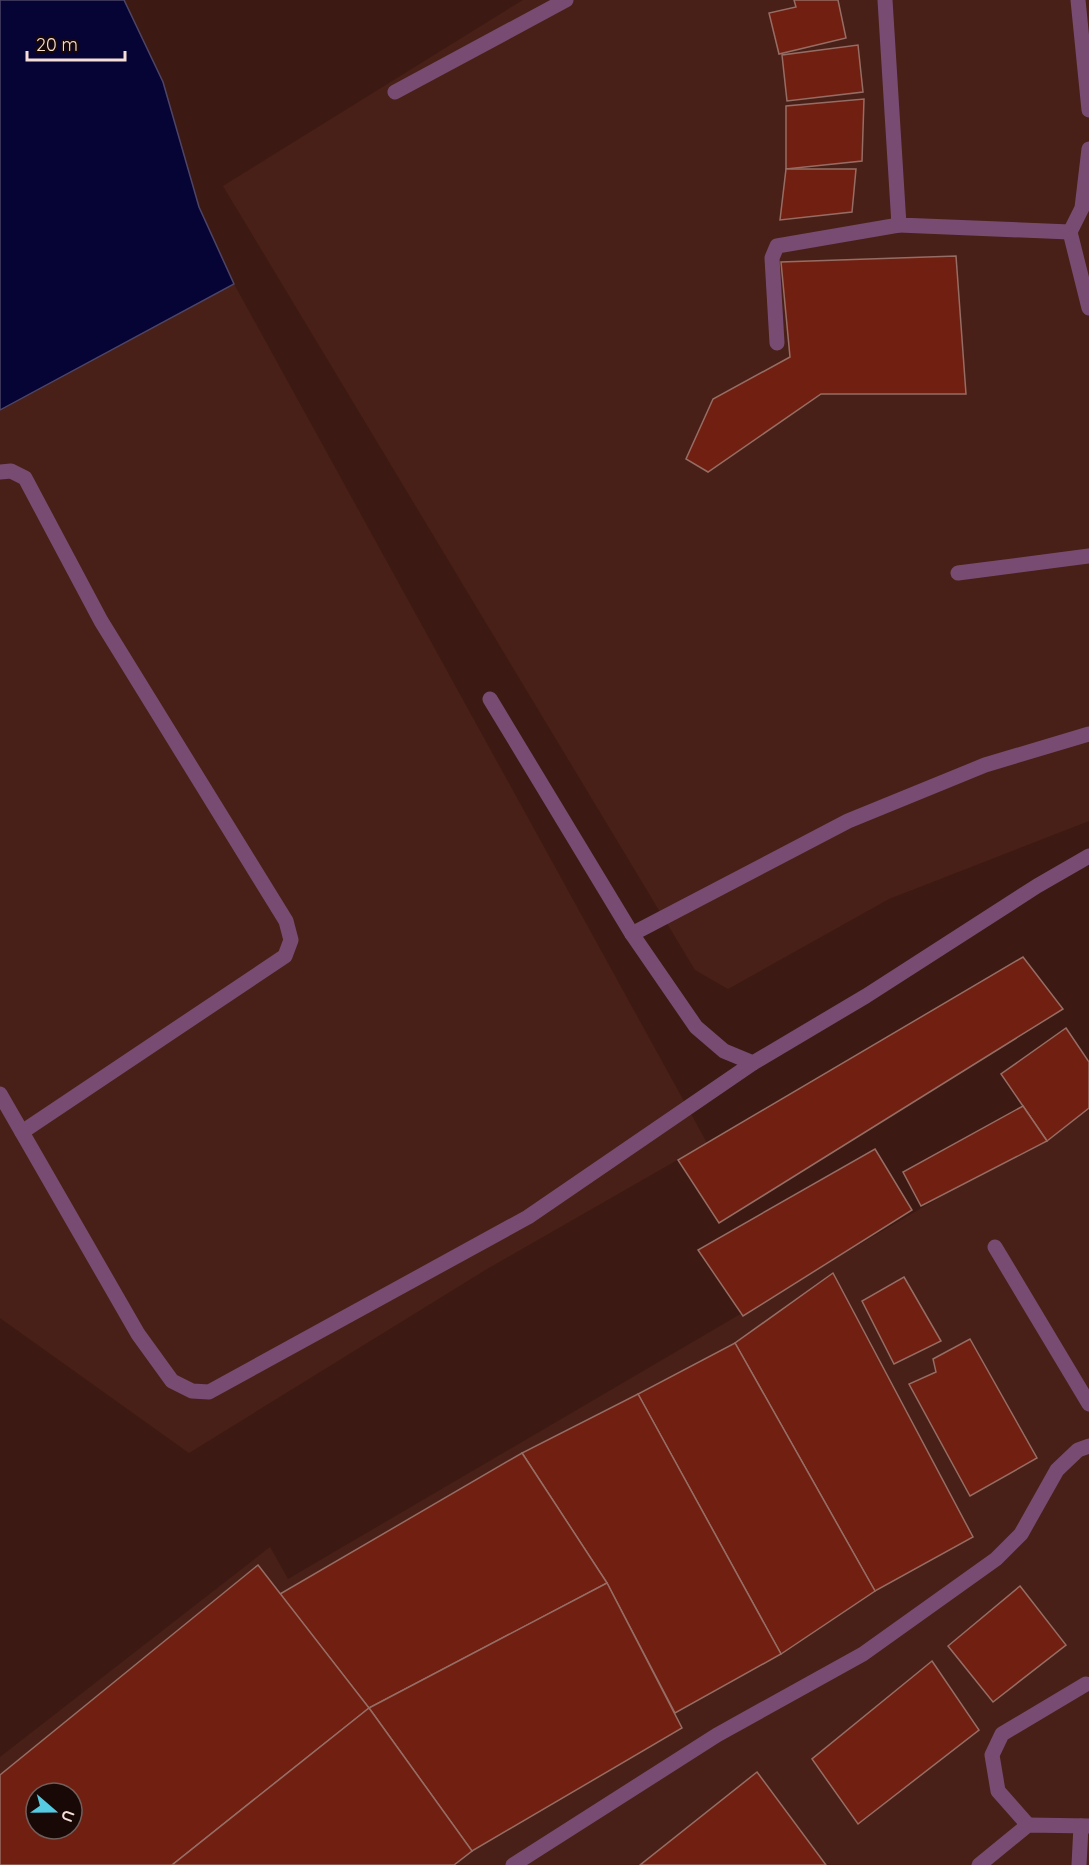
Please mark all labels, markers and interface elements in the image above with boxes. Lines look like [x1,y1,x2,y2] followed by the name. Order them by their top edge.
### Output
[27,24,124,62] scale bar
[36,33,78,56] text: 20 m
[24,1781,84,1841] north arrow
[57,1807,79,1825] text: U

